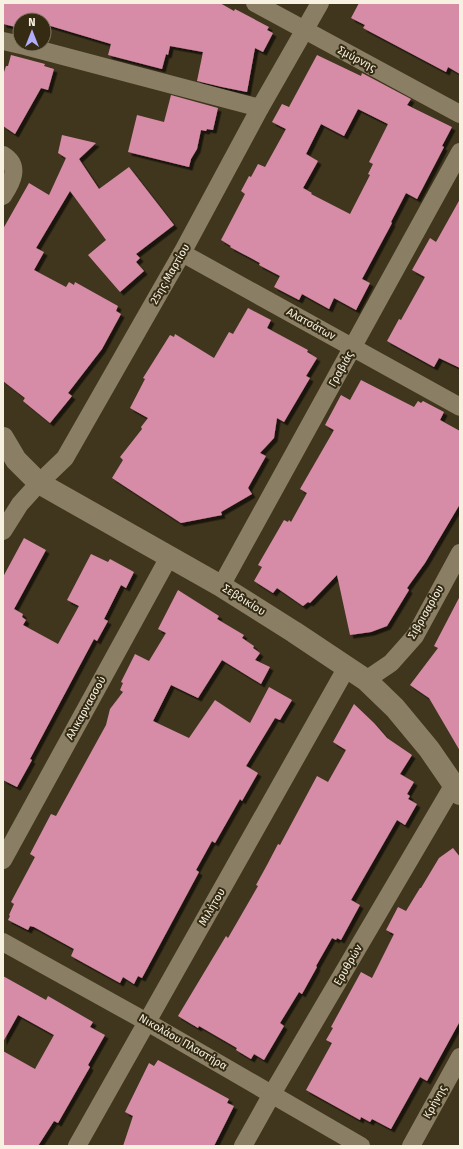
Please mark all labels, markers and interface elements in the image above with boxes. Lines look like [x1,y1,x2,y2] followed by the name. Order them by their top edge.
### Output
[12,12,52,52] north arrow
[28,16,36,29] text: N
[336,44,378,74] street label: Σμύρνης
[148,242,192,306] street label: 25ης Μαρτίου
[284,305,338,343] street label: Αλατσάτων
[326,349,356,389] street label: Γραβιάς
[220,582,268,618] street label: Σεβδικίου
[405,583,447,641] street label: Σιβρισαρίου
[63,674,109,742] street label: Αλικαρνασσού
[196,886,228,928] street label: Μιλήτου
[331,942,365,988] street label: Ερυθρών
[136,1011,230,1073] street label: Νικολάου Πλαστήρα
[421,1083,449,1121] street label: Κρήνης

